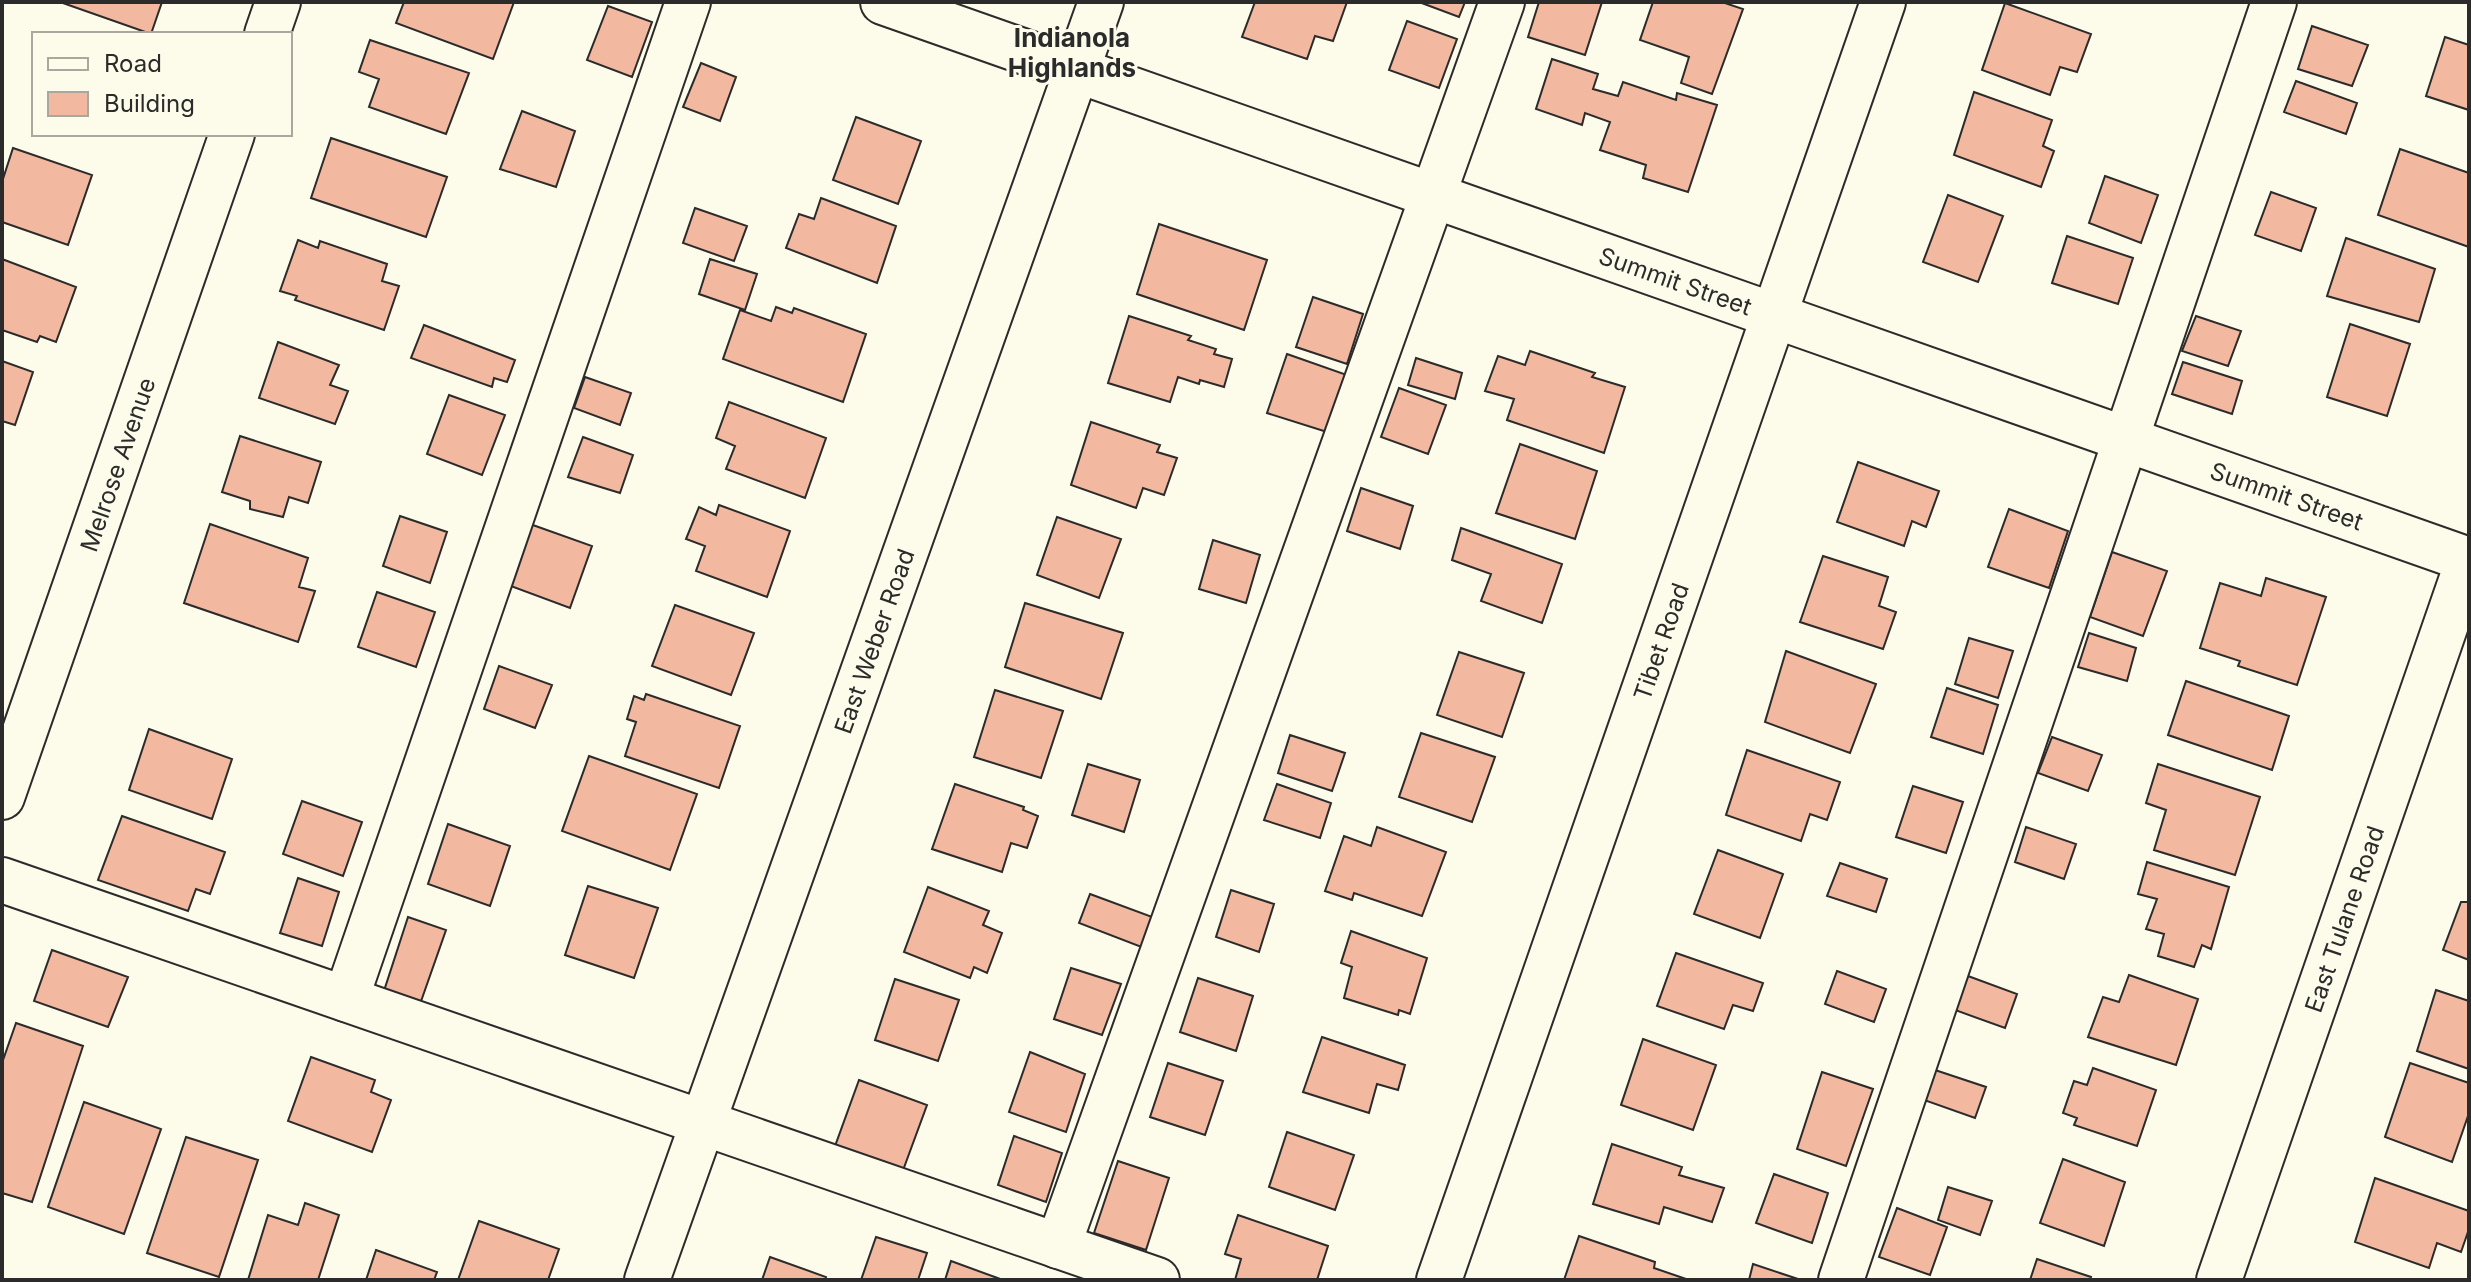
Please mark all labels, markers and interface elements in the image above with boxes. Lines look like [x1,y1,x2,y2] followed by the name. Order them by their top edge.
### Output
[1008,22,1136,83] district label: Indianola Highlands
[32,32,292,136] legend
[104,49,162,78] text: Road
[104,89,195,118] text: Building
[1595,241,1756,321] street label: Summit Street
[74,374,161,555] street label: Melrose Avenue
[2206,456,2367,536] street label: Summit Street
[828,545,920,737] street label: East Weber Road
[1627,579,1695,704] street label: Tibet Road
[2298,822,2390,1016] street label: East Tulane Road

